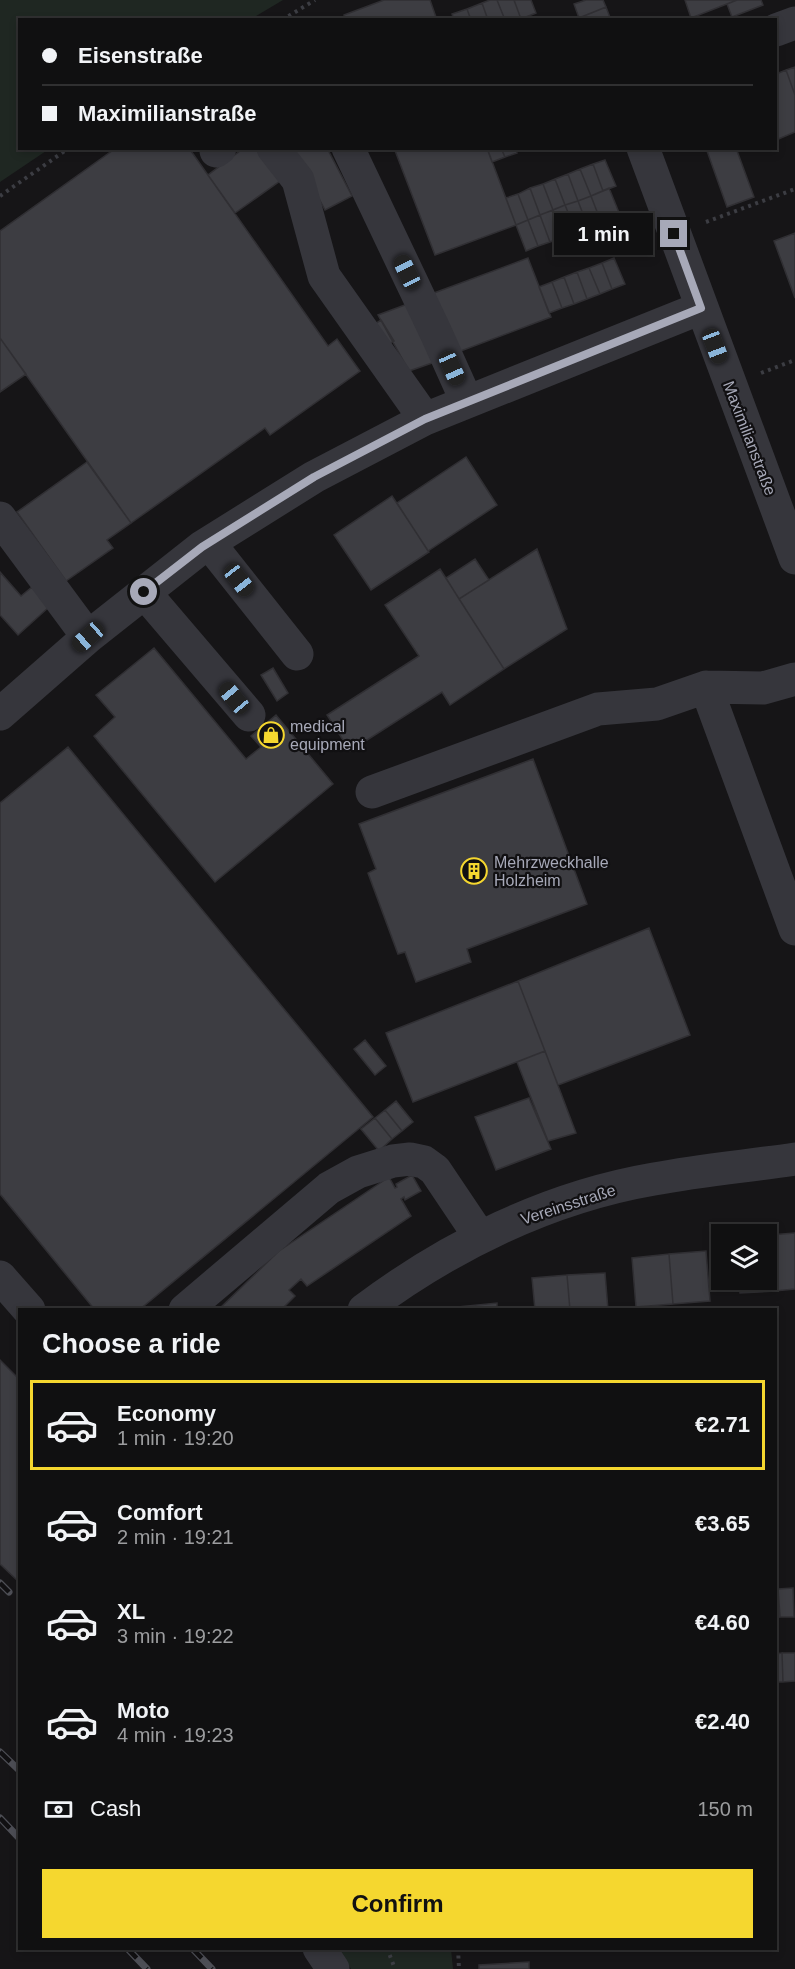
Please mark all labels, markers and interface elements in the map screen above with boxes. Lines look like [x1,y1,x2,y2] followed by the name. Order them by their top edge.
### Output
[78,43,203,68] text: Eisenstraße
[78,101,257,126] text: Maximilianstraße
[554,213,653,255] callout: 1 min
[660,220,687,247] route end
[577,223,630,245] text: 1 min
[391,252,423,292] car
[700,326,730,366] car
[436,348,468,388] car
[720,379,779,498] street label: Maximilianstraße
[221,560,257,600] car
[130,578,157,605] route start
[69,618,107,656] car
[216,678,252,718] car
[290,718,365,753] place label: medical equipment
[256,720,286,750] shop icon: medical equipment
[494,854,609,889] place label: Mehrzweckhalle Holzheim
[459,856,489,886] building icon: Mehrzweckhalle Holzheim
[519,1181,618,1228] street label: Vereinsstraße
[711,1224,777,1290] map controls
[711,1224,777,1290] button: layers
[42,1329,221,1359] text: Choose a ride
[45,1398,99,1452] icon: car
[117,1401,216,1426] text: Economy
[695,1412,750,1437] text: €2.71
[117,1427,234,1449] text: 1 min · 19:20
[45,1497,99,1551] icon: car
[117,1500,203,1525] text: Comfort
[695,1511,750,1536] text: €3.65
[117,1526,234,1548] text: 2 min · 19:21
[45,1596,99,1650] icon: car
[117,1599,145,1624] text: XL
[695,1610,750,1635] text: €4.60
[117,1625,234,1647] text: 3 min · 19:22
[45,1695,99,1749] icon: car
[117,1698,170,1723] text: Moto
[695,1709,750,1734] text: €2.40
[117,1724,234,1746] text: 4 min · 19:23
[42,1793,75,1826] icon: cash
[90,1796,141,1821] text: Cash
[697,1798,753,1820] text: 150 m
[42,1869,753,1938] button: Confirm

